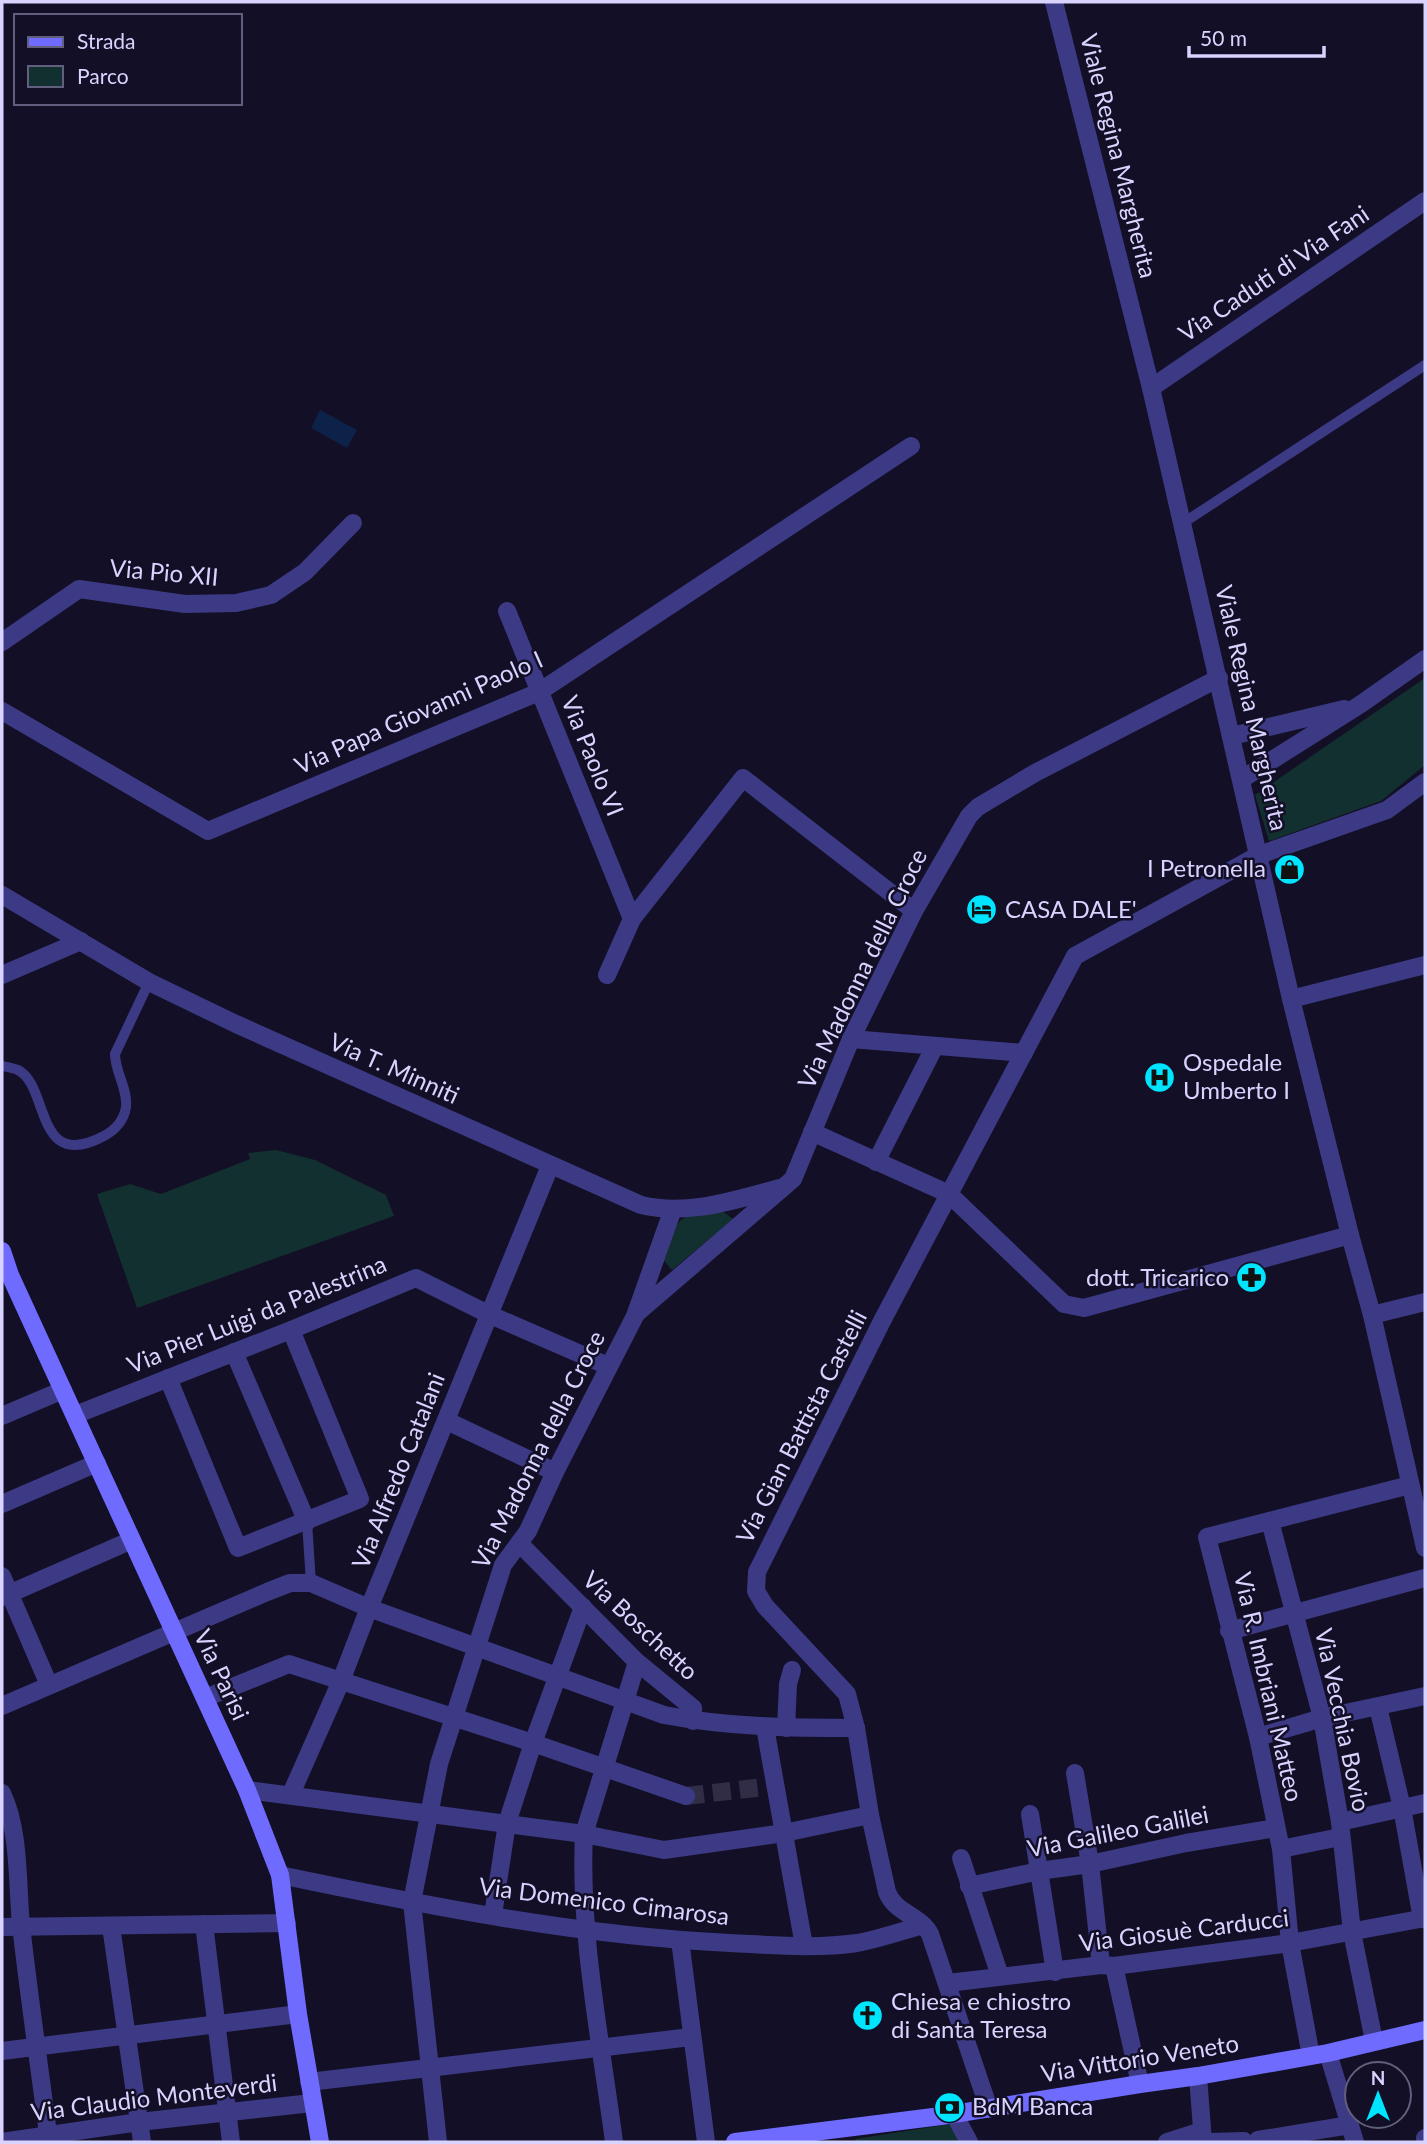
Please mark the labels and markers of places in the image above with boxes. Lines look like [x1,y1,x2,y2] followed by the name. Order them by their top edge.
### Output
[1272,852,1306,886] shop icon: I Petronella
[1147,853,1266,882] place label: I Petronella
[965,893,999,927] hotel icon: CASA DALE'
[1005,894,1137,923] place label: CASA DALE'
[1183,1047,1290,1104] place label: Ospedale Umberto I
[1143,1060,1177,1094] hospital icon: Ospedale Umberto I
[1235,1261,1269,1295] pharmacy icon: dott. Tricarico
[1086,1262,1229,1291] place label: dott. Tricarico
[891,1986,1071,2043] place label: Chiesa e chiostro di Santa Teresa
[851,1999,885,2033] church icon: Chiesa e chiostro di Santa Teresa
[932,2090,966,2124] bank icon: BdM Banca
[972,2091,1093,2120] place label: BdM Banca

